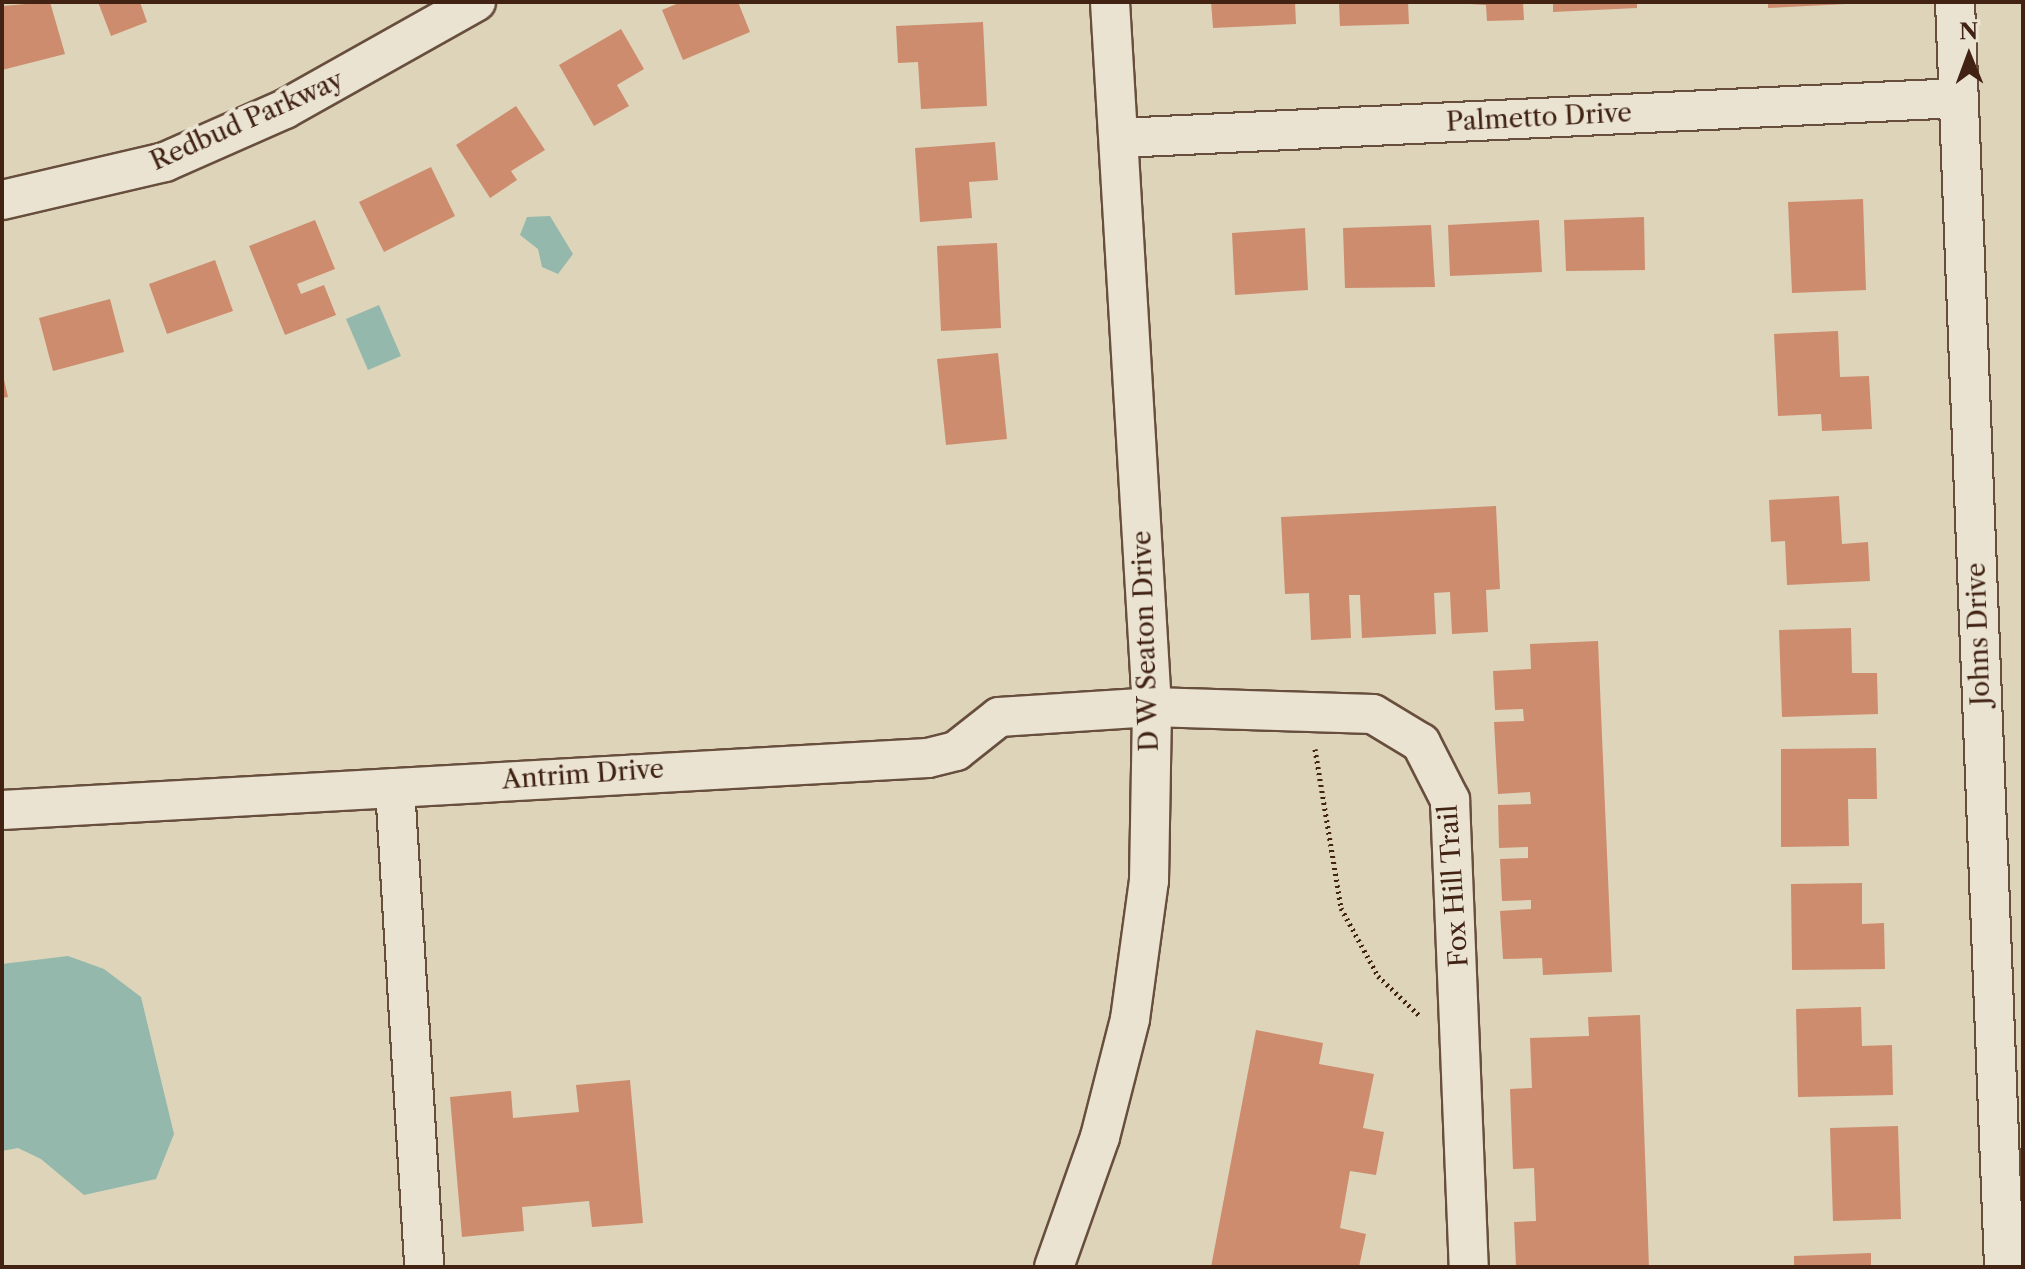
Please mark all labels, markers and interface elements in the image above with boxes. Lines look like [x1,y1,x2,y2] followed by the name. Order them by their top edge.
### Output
[1929,16,2009,96] north arrow
[1959,18,1978,45] text: N
[146,64,348,178] street label: Redbud Parkway
[1445,98,1633,138] street label: Palmetto Drive
[1127,529,1165,753] street label: D W Seaton Drive
[1961,562,1997,706] street label: Johns Drive
[501,754,665,796] street label: Antrim Drive
[1433,803,1475,969] street label: Fox Hill Trail

